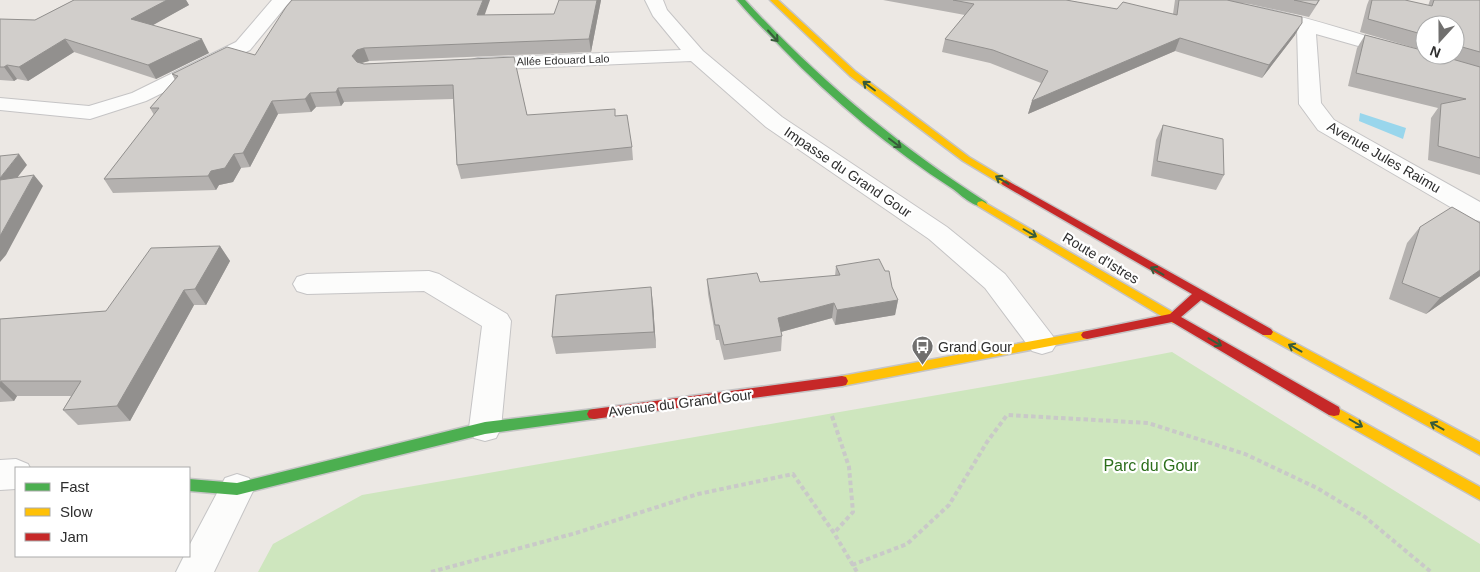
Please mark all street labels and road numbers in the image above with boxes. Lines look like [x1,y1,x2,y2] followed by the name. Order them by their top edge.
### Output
[516,52,610,68] street label: Allée Edouard Lalo
[1325,118,1443,196] street label: Avenue Jules Raimu
[781,123,915,221] street label: Impasse du Grand Gour
[1060,229,1142,287] street label: Route d'Istres
[607,386,753,420] street label: Avenue du Grand Gour

